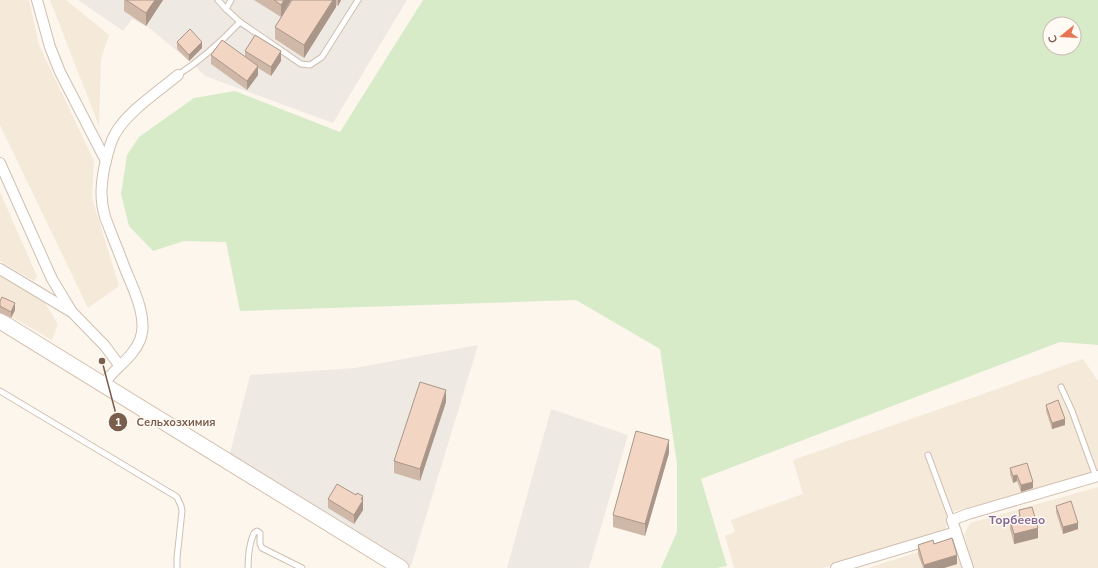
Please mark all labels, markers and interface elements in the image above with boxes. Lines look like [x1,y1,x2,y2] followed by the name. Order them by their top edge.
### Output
[1042,16,1082,56] north arrow
[1045,33,1060,45] text: С
[108,411,223,434] callout: Сельхозхимия
[114,414,122,429] text: 1
[137,415,215,429] text: Сельхозхимия
[989,512,1045,527] district label: Торбеево

